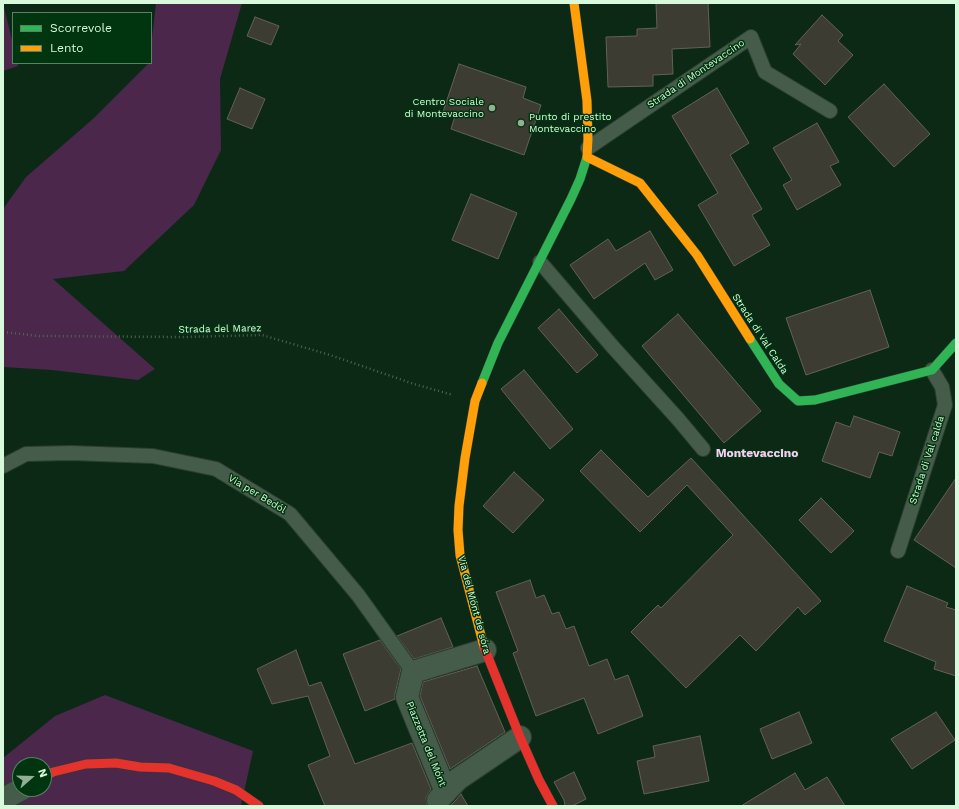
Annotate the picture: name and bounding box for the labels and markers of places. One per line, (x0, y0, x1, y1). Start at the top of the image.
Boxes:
place label: Centro Sociale di Montevaccino (404, 96, 484, 120)
marker: Centro Sociale di Montevaccino (487, 103, 497, 113)
place label: Punto di prestito Montevaccino (529, 111, 612, 134)
marker: Punto di prestito Montevaccino (516, 118, 526, 128)

